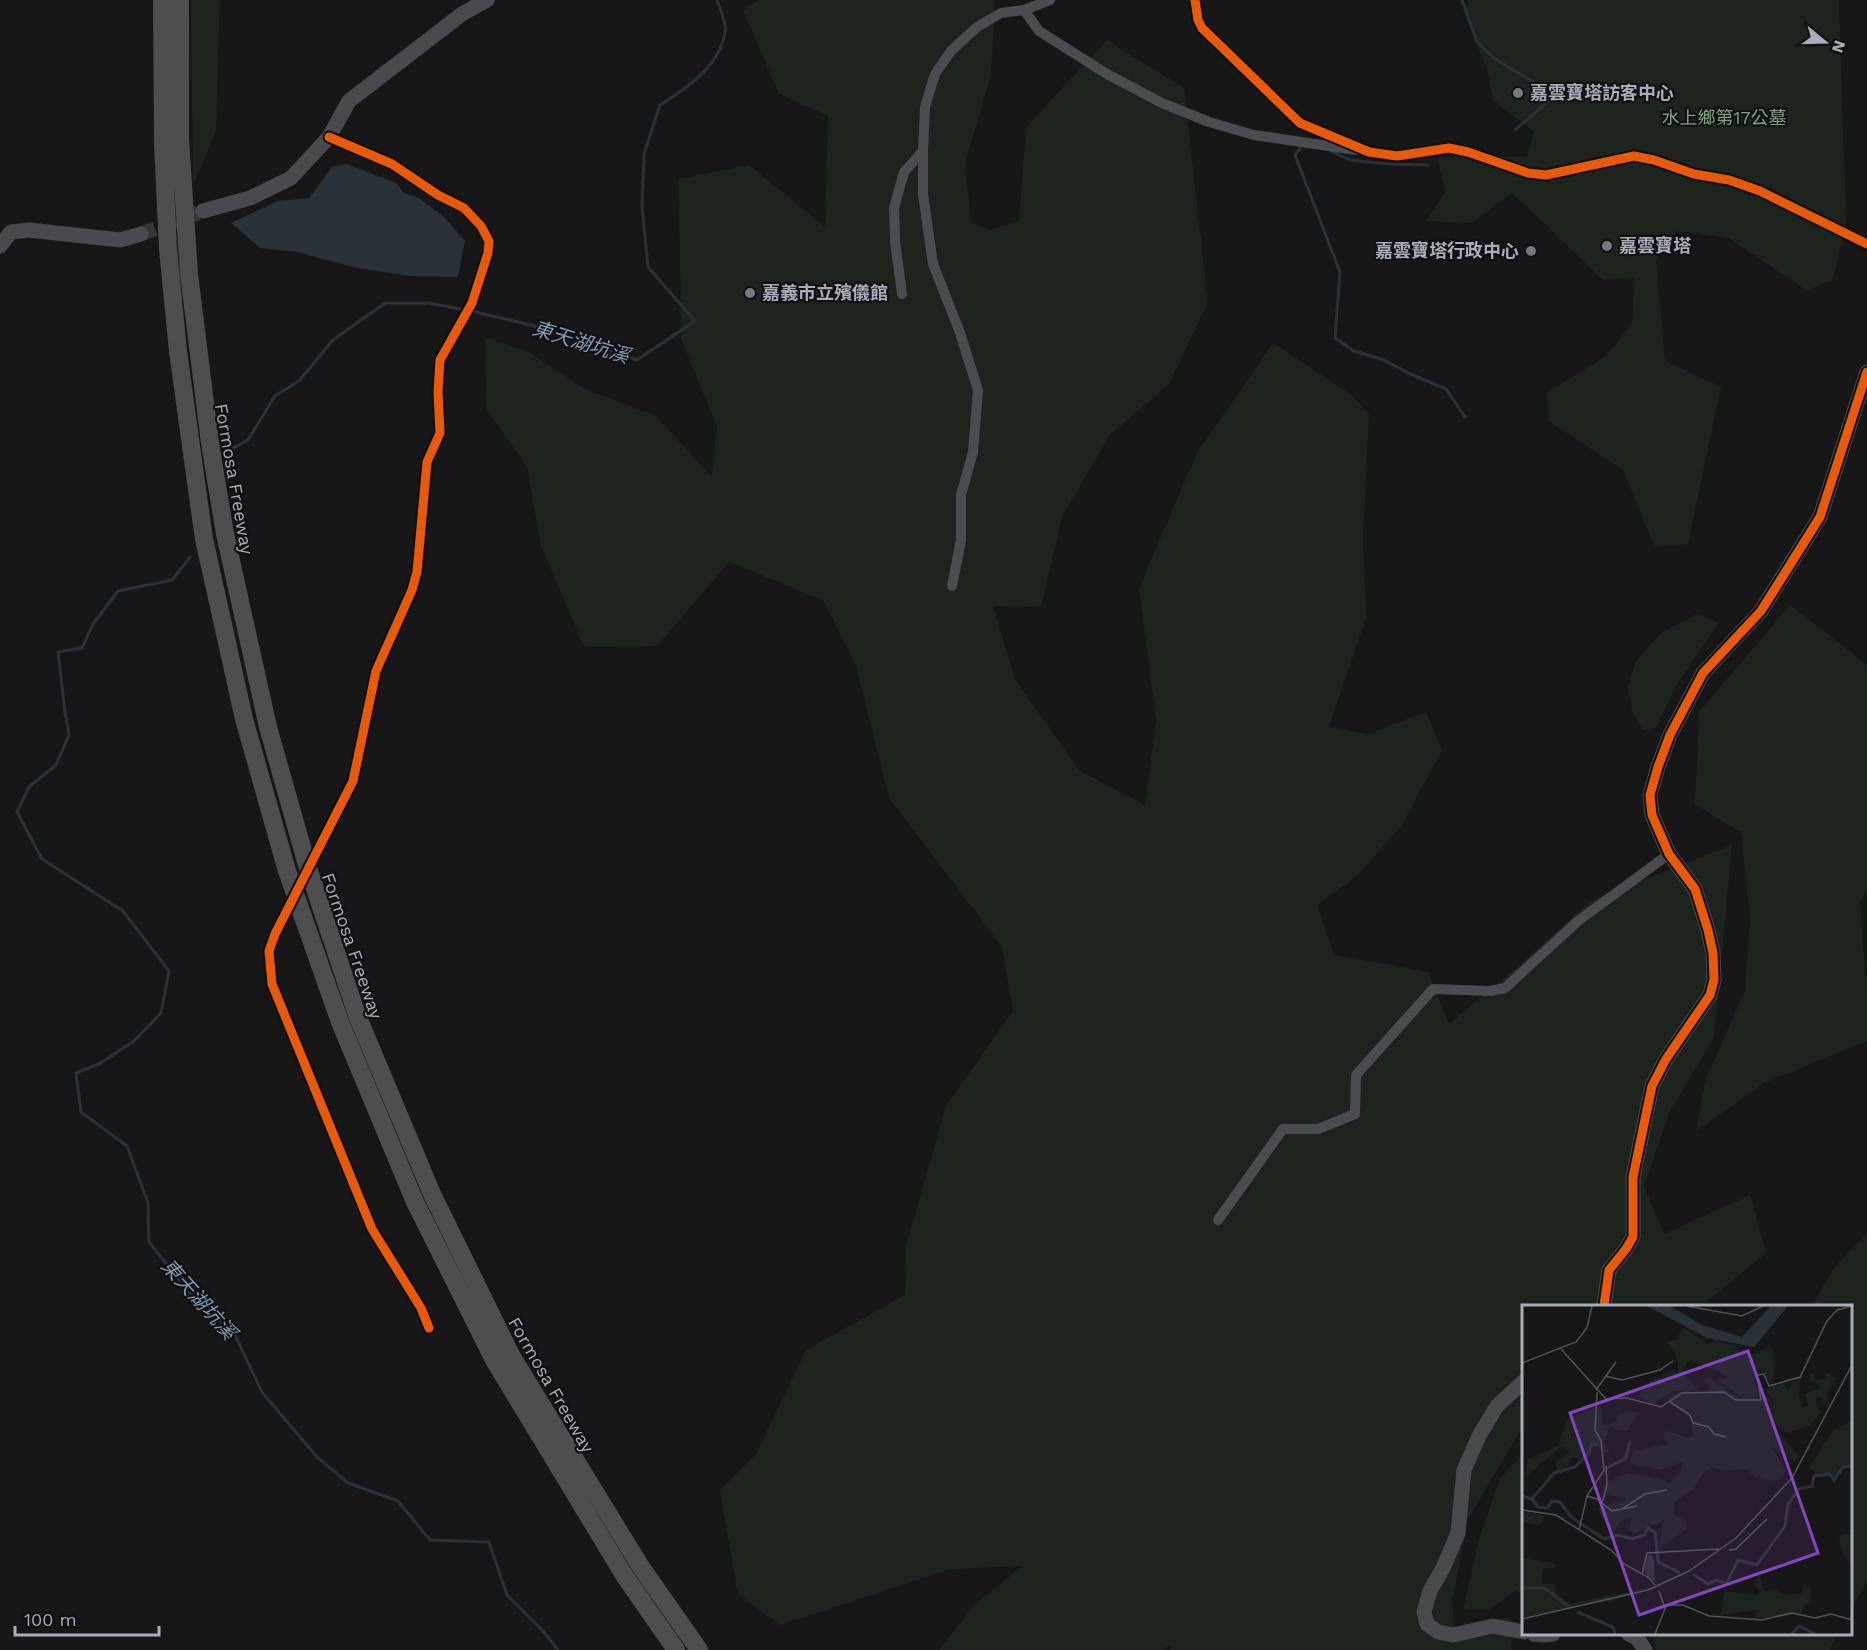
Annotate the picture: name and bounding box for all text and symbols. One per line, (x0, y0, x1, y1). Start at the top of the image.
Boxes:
north arrow (1795, 12, 1855, 72)
text: N (1828, 38, 1850, 55)
place label: 嘉雲寶塔訪客中心 (1530, 82, 1674, 103)
marker: 嘉雲寶塔訪客中心 (1511, 86, 1525, 100)
park label: 水上鄉第17公墓 (1661, 107, 1787, 128)
place label: 嘉雲寶塔 (1619, 235, 1691, 256)
marker: 嘉雲寶塔 (1600, 239, 1614, 253)
place label: 嘉雲寶塔行政中心 (1375, 240, 1519, 261)
marker: 嘉雲寶塔行政中心 (1524, 244, 1538, 258)
place label: 嘉義市立殯儀館 (762, 282, 888, 303)
marker: 嘉義市立殯儀館 (743, 286, 757, 300)
water label: 東天湖坑溪 (530, 316, 635, 369)
street label: Formosa Freeway (211, 402, 258, 557)
street label: Formosa Freeway (318, 870, 388, 1022)
water label: 東天湖坑溪 (157, 1254, 243, 1346)
inset map (1522, 1305, 1852, 1635)
street label: Formosa Freeway (504, 1313, 599, 1457)
scale bar (15, 1599, 159, 1637)
text: 100 m (24, 1609, 77, 1630)

